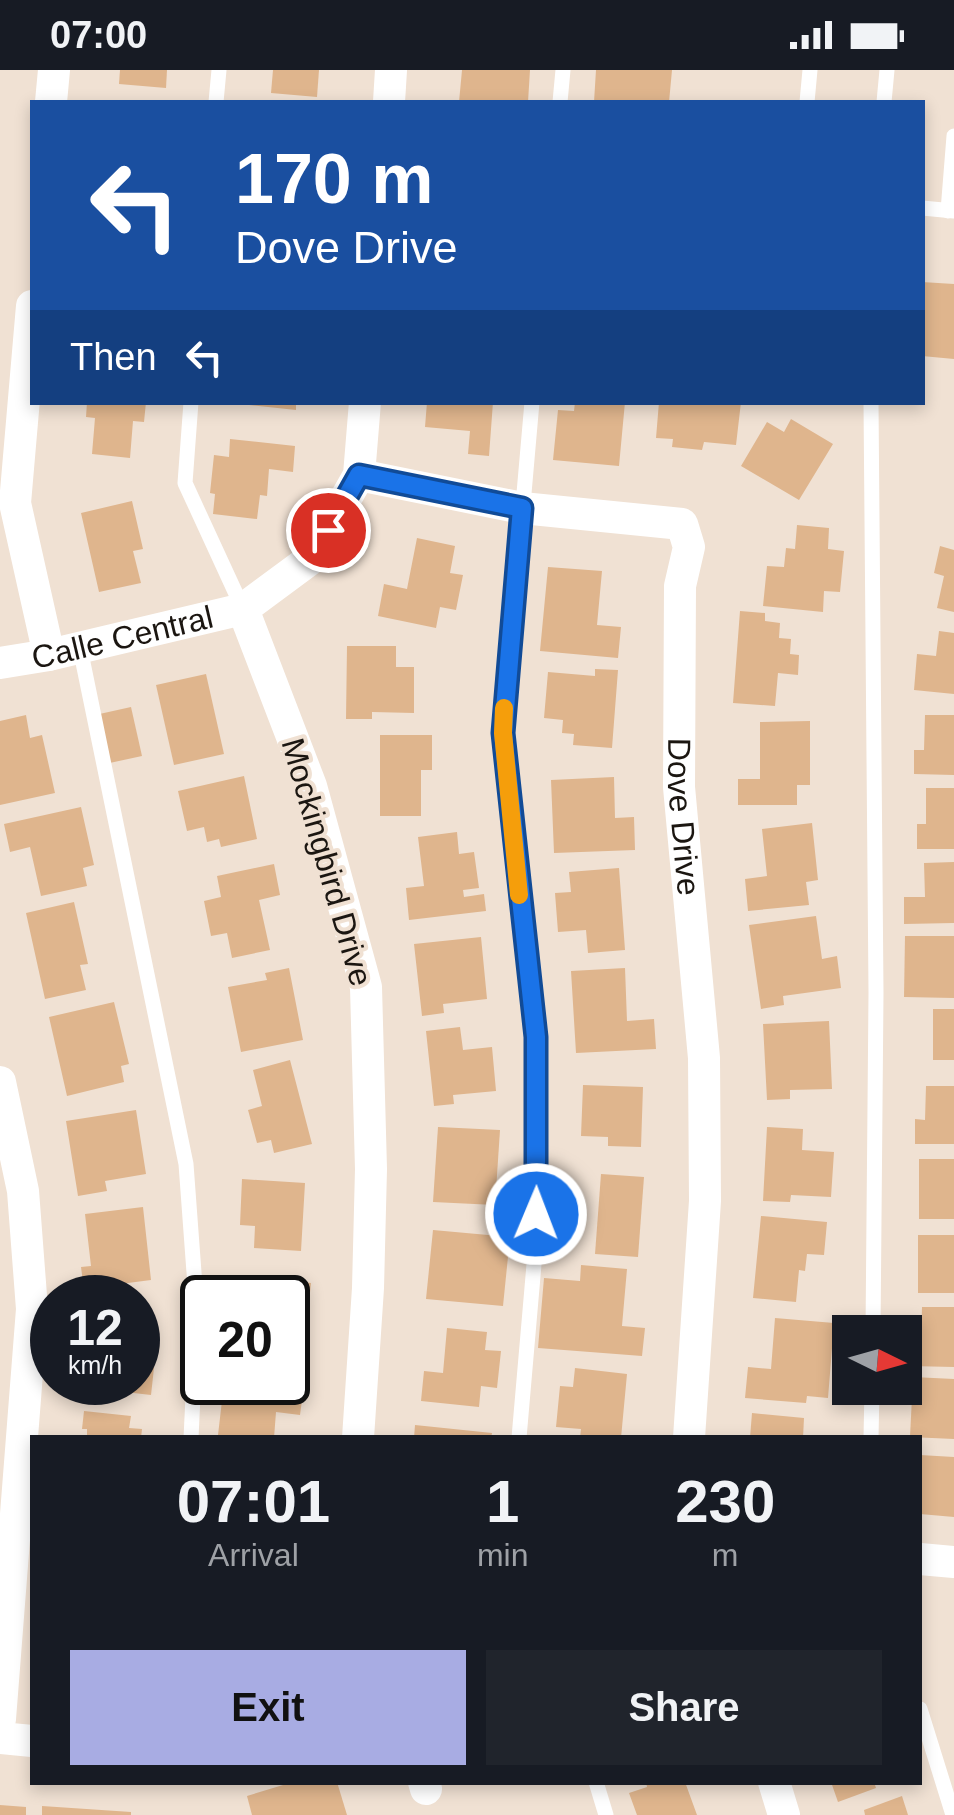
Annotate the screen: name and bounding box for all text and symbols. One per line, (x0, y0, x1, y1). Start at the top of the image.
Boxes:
text: 07:00 (50, 14, 147, 56)
icon: left (70, 140, 200, 270)
text: 170 m (235, 140, 433, 218)
text: Dove Drive (235, 222, 458, 273)
icon: left (177, 330, 232, 385)
text: Then (70, 336, 157, 378)
pin (286, 488, 371, 573)
icon: arrive (301, 503, 356, 558)
street label: Calle Central (29, 599, 216, 676)
street label: Mockingbird Drive (274, 734, 380, 990)
street label: Dove Drive (661, 738, 707, 897)
position arrow (484, 1162, 588, 1266)
speed limit sign: 20 (180, 1275, 310, 1405)
text: 12 (67, 1300, 123, 1356)
north arrow (832, 1315, 922, 1405)
map controls (832, 1315, 922, 1405)
text: km/h (68, 1351, 122, 1379)
text: 07:01 (177, 1468, 330, 1535)
text: 1 (486, 1468, 519, 1535)
text: 230 (675, 1468, 775, 1535)
text: Arrival (208, 1537, 299, 1573)
text: min (477, 1537, 528, 1573)
text: m (712, 1537, 739, 1573)
button: Exit (70, 1650, 466, 1765)
button: Share (486, 1650, 882, 1765)

